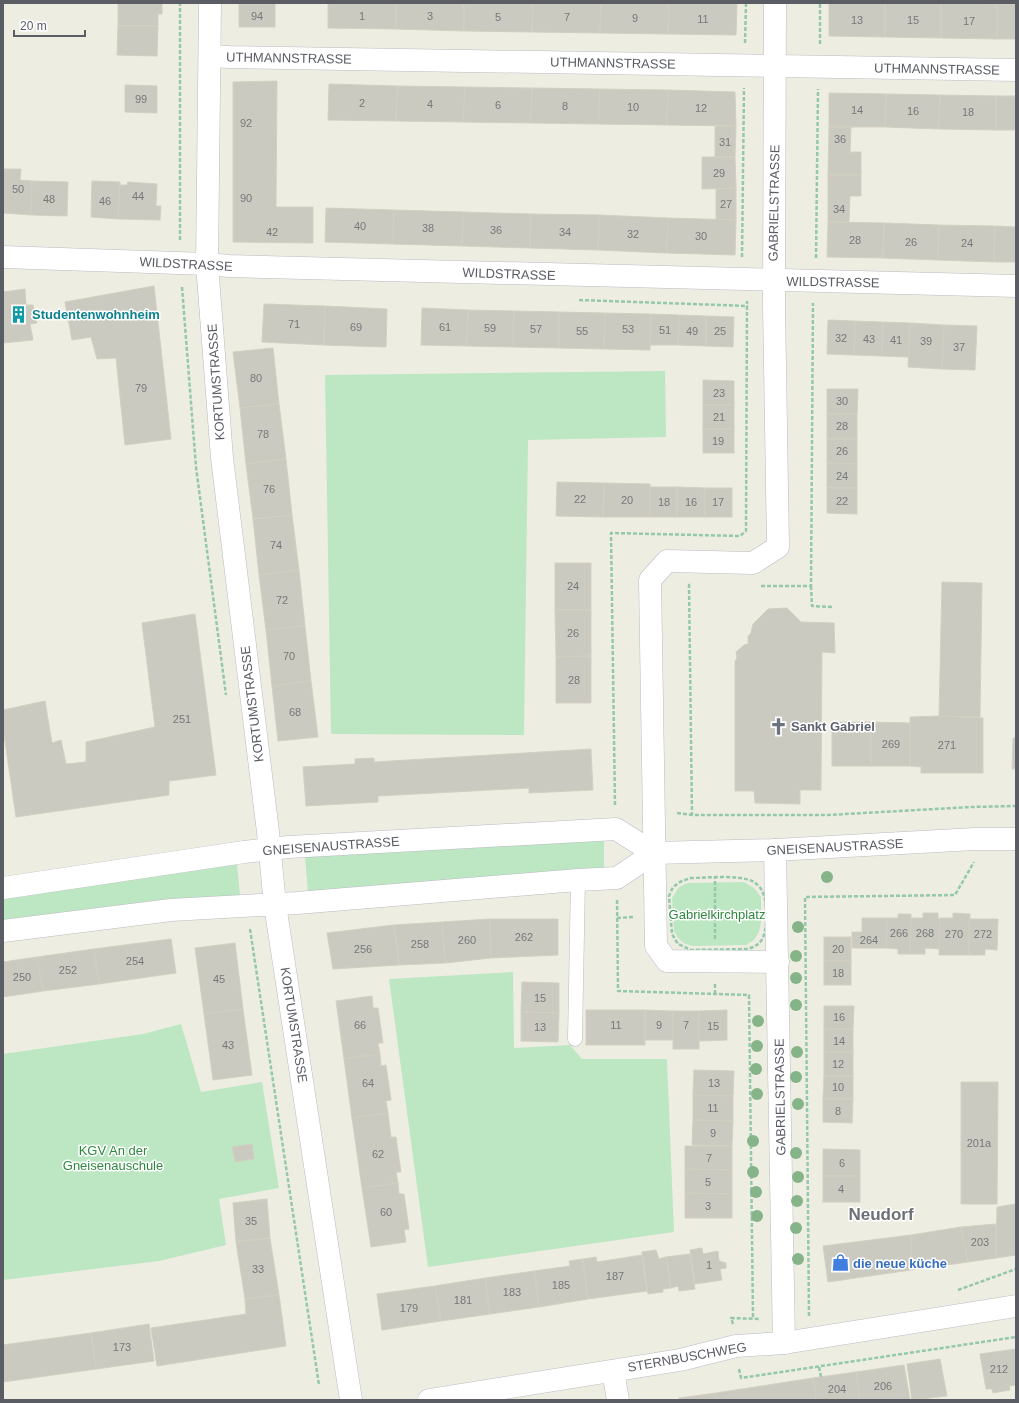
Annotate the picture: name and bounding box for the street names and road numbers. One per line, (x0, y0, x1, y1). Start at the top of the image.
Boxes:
street label: UTHMANNSTRASSE (226, 49, 352, 67)
street label: UTHMANNSTRASSE (550, 54, 676, 72)
street label: UTHMANNSTRASSE (874, 60, 1000, 78)
street label: GABRIELSTRASSE (765, 144, 783, 262)
street label: WILDSTRASSE (139, 254, 233, 274)
street label: WILDSTRASSE (462, 265, 556, 283)
street label: WILDSTRASSE (786, 274, 880, 290)
street label: KORTUMSTRASSE (204, 323, 228, 441)
street label: KORTUMSTRASSE (237, 645, 267, 763)
street label: GNEISENAUSTRASSE (262, 834, 400, 858)
street label: GNEISENAUSTRASSE (766, 836, 904, 858)
street label: KORTUMSTRASSE (277, 966, 311, 1084)
street label: GABRIELSTRASSE (771, 1038, 789, 1156)
street label: STERNBUSCHWEG (626, 1339, 748, 1375)

